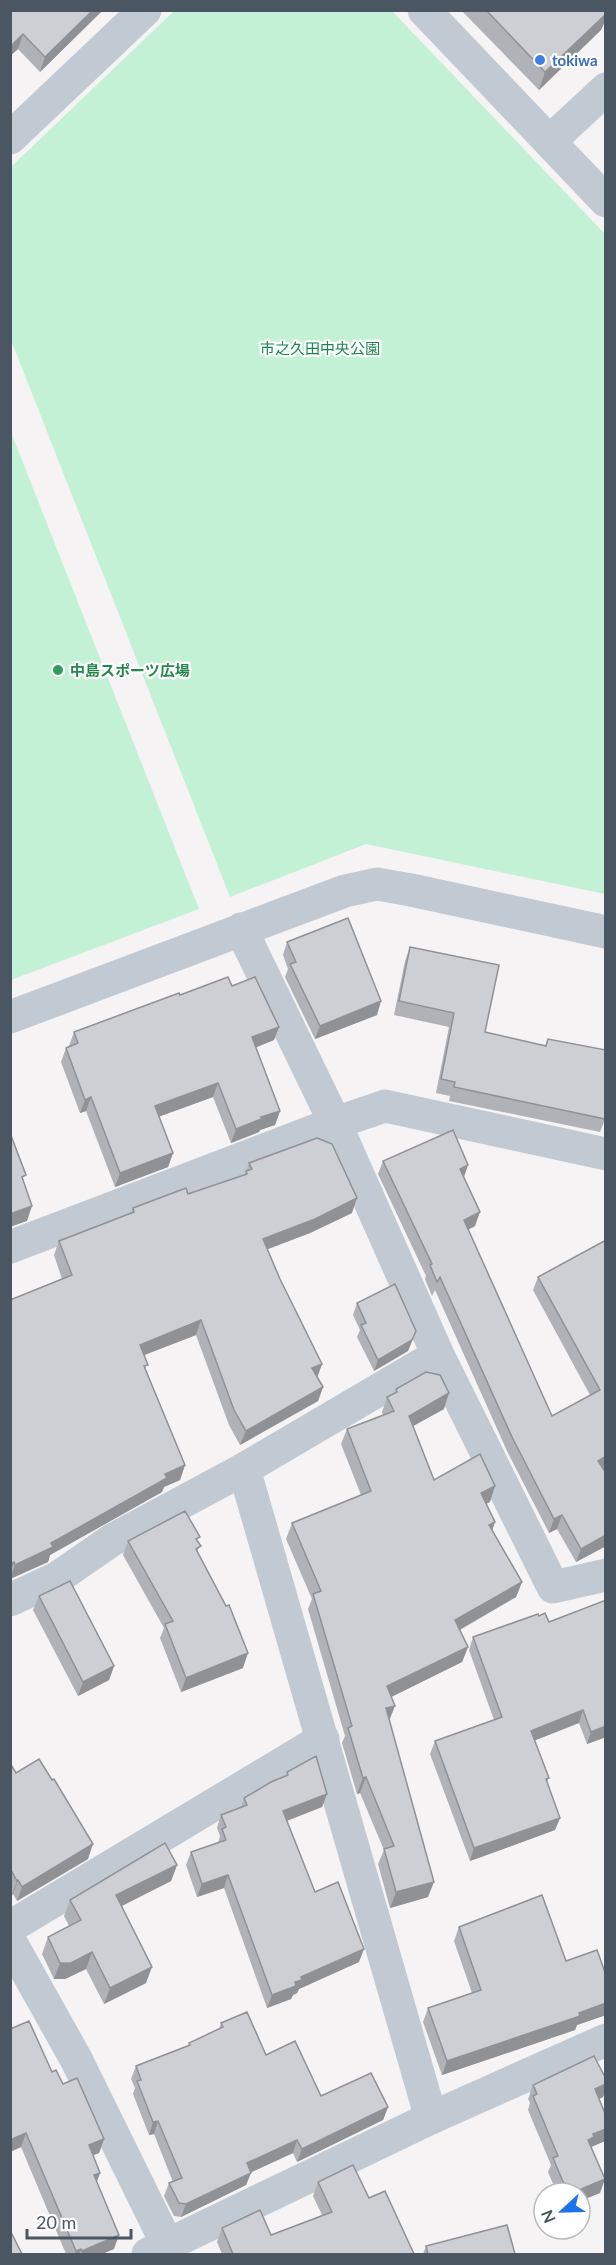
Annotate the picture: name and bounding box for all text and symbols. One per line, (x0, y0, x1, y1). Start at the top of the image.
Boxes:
place label: tokiwa (552, 51, 598, 69)
marker: tokiwa (533, 53, 547, 67)
park label: 市之久田中央公園 (260, 339, 380, 357)
place label: 中島スポーツ広場 (70, 661, 190, 679)
marker: 中島スポーツ広場 (51, 663, 65, 677)
north arrow (532, 2181, 592, 2241)
scale bar (27, 2202, 130, 2240)
text: N (537, 2208, 559, 2226)
text: 20 m (36, 2211, 76, 2233)

